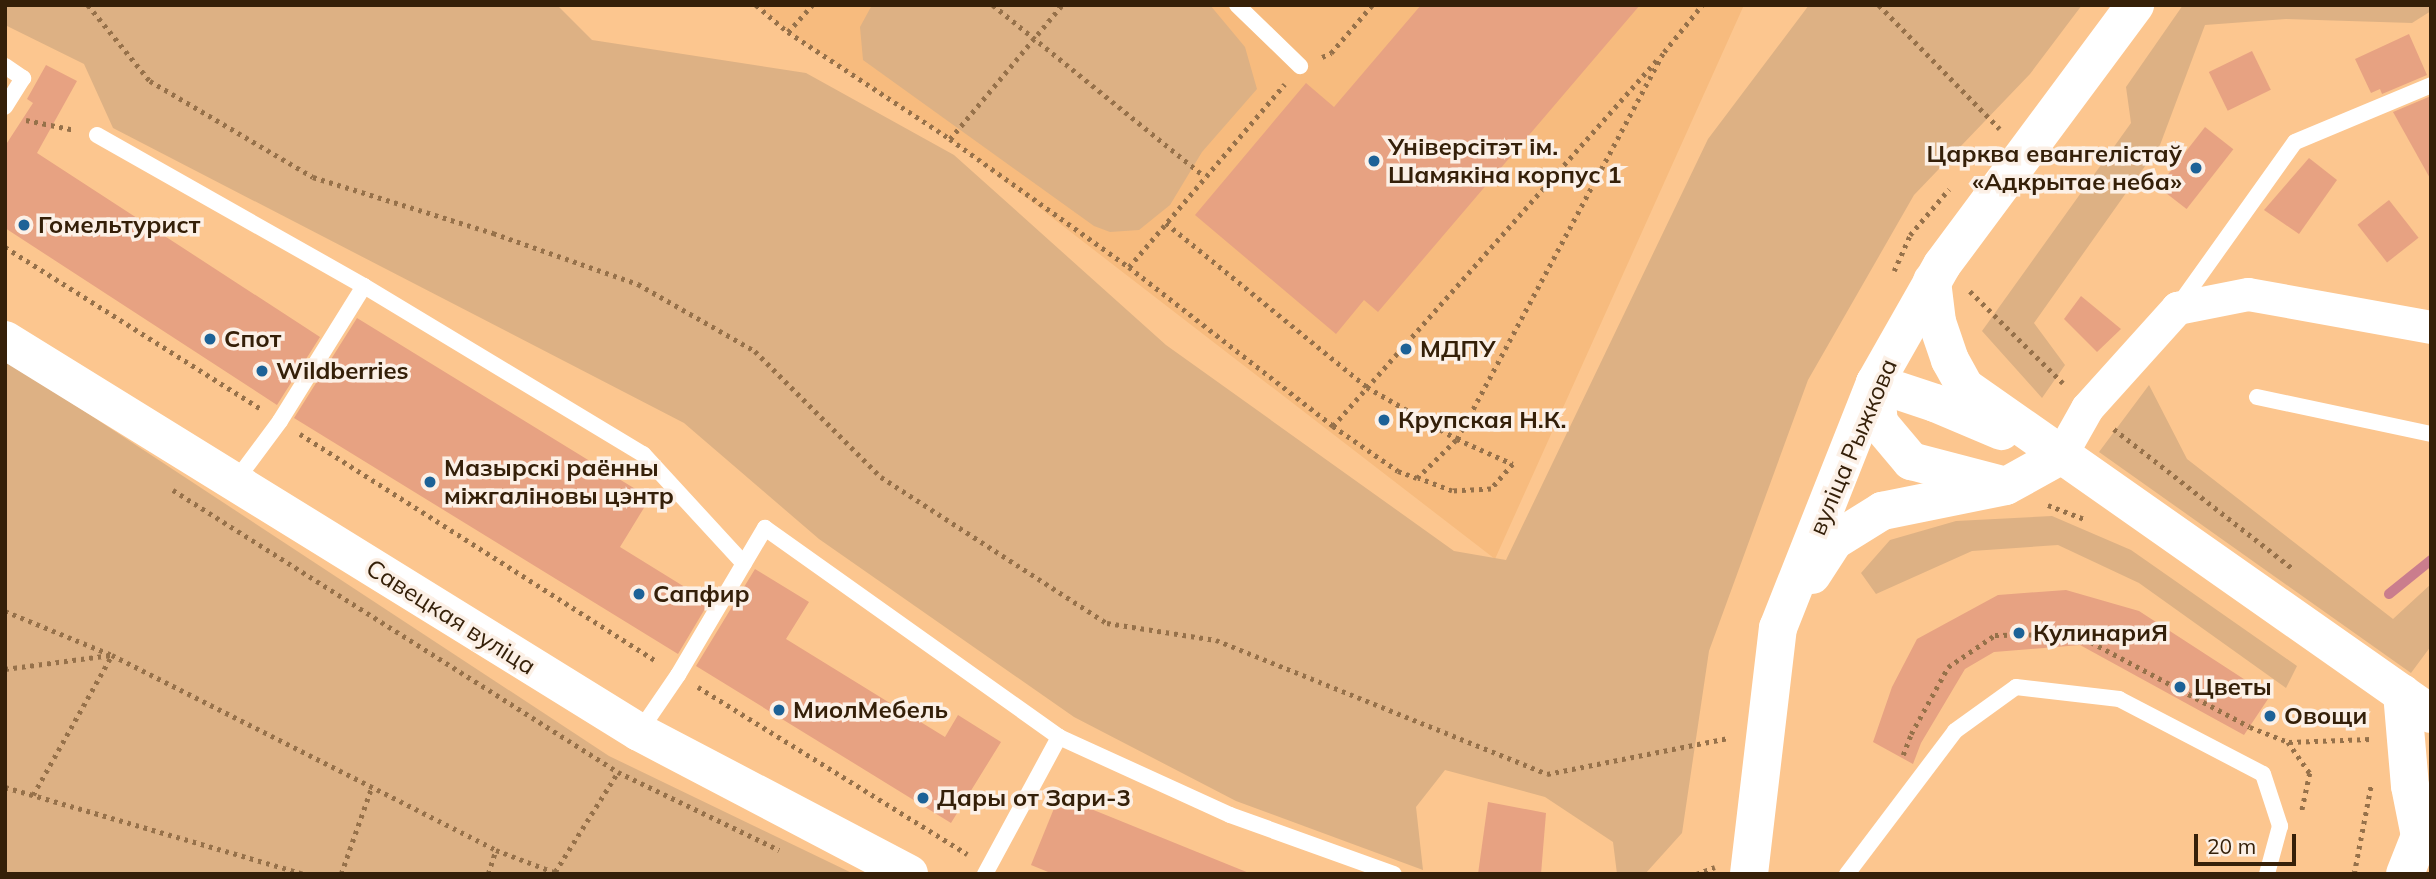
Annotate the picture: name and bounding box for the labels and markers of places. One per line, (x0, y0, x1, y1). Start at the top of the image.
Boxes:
place label: Універсітэт ім. Шамякіна корпус 1 (1388, 133, 1622, 189)
place label: Царква евангелістаў «Адкрытае неба» (1927, 140, 2182, 196)
marker: Універсітэт ім. Шамякіна корпус 1 (1366, 153, 1382, 169)
marker: Царква евангелістаў «Адкрытае неба» (2188, 160, 2204, 176)
place label: Гомельтурист (38, 211, 200, 239)
marker: Гомельтурист (16, 217, 32, 233)
place label: Спот (224, 325, 281, 353)
marker: Спот (202, 331, 218, 347)
place label: МДПУ (1420, 335, 1495, 363)
marker: МДПУ (1398, 341, 1414, 357)
place label: Wildberries (276, 357, 409, 385)
marker: Wildberries (254, 363, 270, 379)
place label: Крупская Н.К. (1398, 406, 1567, 434)
marker: Крупская Н.К. (1376, 412, 1392, 428)
place label: Мазырскі раённы міжгаліновы цэнтр (444, 454, 674, 510)
marker: Мазырскі раённы міжгаліновы цэнтр (422, 474, 438, 490)
place label: Сапфир (653, 580, 750, 608)
marker: Сапфир (631, 586, 647, 602)
place label: КулинариЯ (2033, 619, 2168, 647)
marker: КулинариЯ (2011, 625, 2027, 641)
place label: Цветы (2194, 673, 2272, 701)
marker: Цветы (2172, 679, 2188, 695)
place label: МиолМебель (793, 696, 948, 724)
marker: МиолМебель (771, 702, 787, 718)
place label: Овощи (2284, 702, 2367, 730)
marker: Овощи (2262, 708, 2278, 724)
place label: Дары от Зари-3 (937, 784, 1131, 812)
marker: Дары от Зари-3 (915, 790, 931, 806)

